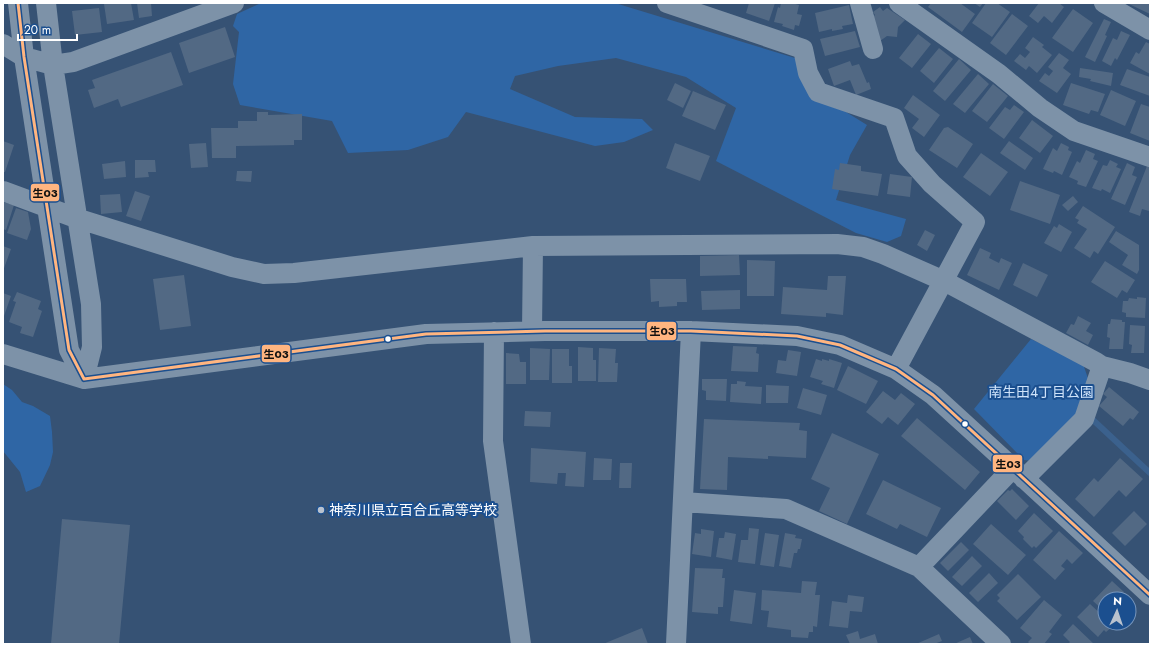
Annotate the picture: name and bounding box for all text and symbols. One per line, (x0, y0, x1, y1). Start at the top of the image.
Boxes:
scale bar (18, 16, 77, 42)
text: 20 m (24, 21, 51, 39)
line badge: 生03 (30, 183, 60, 202)
text: 生03 (32, 185, 58, 201)
line badge: 生03 (646, 321, 677, 341)
text: 生03 (649, 323, 675, 339)
unlabelled marker (383, 334, 393, 344)
line badge: 生03 (261, 344, 291, 363)
text: 生03 (263, 346, 289, 362)
park label: 南生田4丁目公園 (988, 382, 1094, 402)
unlabelled marker (960, 419, 970, 429)
line badge: 生03 (992, 454, 1023, 473)
text: 生03 (995, 456, 1021, 472)
place label: 神奈川県立百合丘高等学校 (329, 500, 497, 520)
marker: 神奈川県立百合丘高等学校 (316, 505, 326, 515)
north arrow (1097, 591, 1137, 631)
text: N (1113, 593, 1122, 609)

